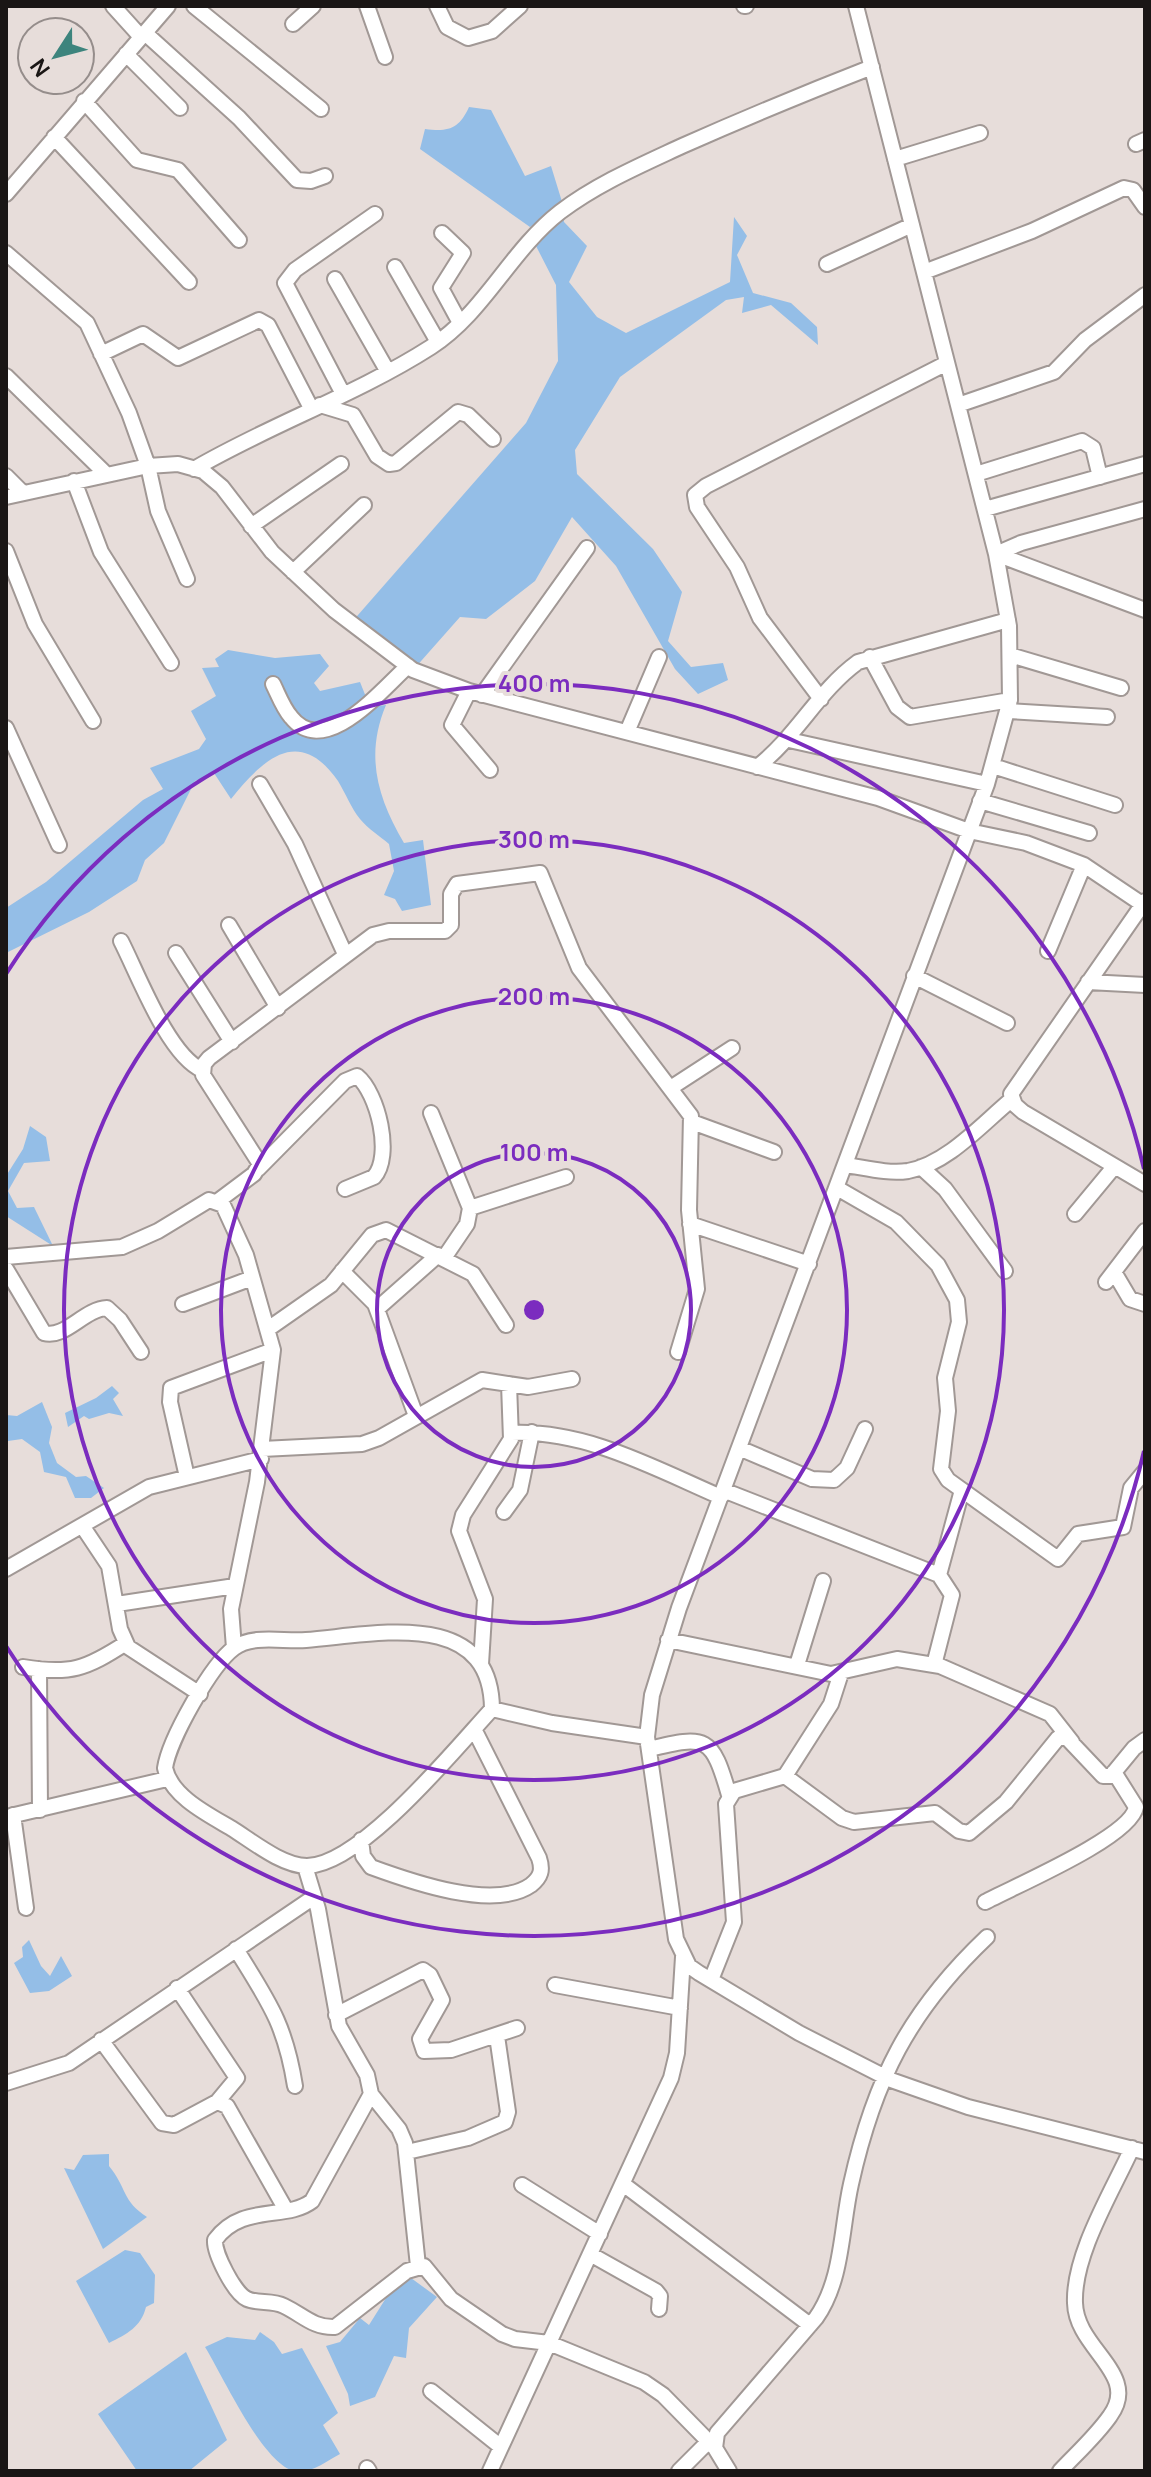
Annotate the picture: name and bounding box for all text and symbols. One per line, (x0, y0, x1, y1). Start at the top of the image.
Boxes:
north arrow (16, 16, 96, 96)
text: N (23, 53, 57, 83)
text: 400 m (498, 666, 570, 699)
text: 300 m (498, 822, 570, 855)
text: 200 m (498, 979, 570, 1012)
text: 100 m (500, 1135, 568, 1168)
centre of rings (520, 1296, 548, 1324)

